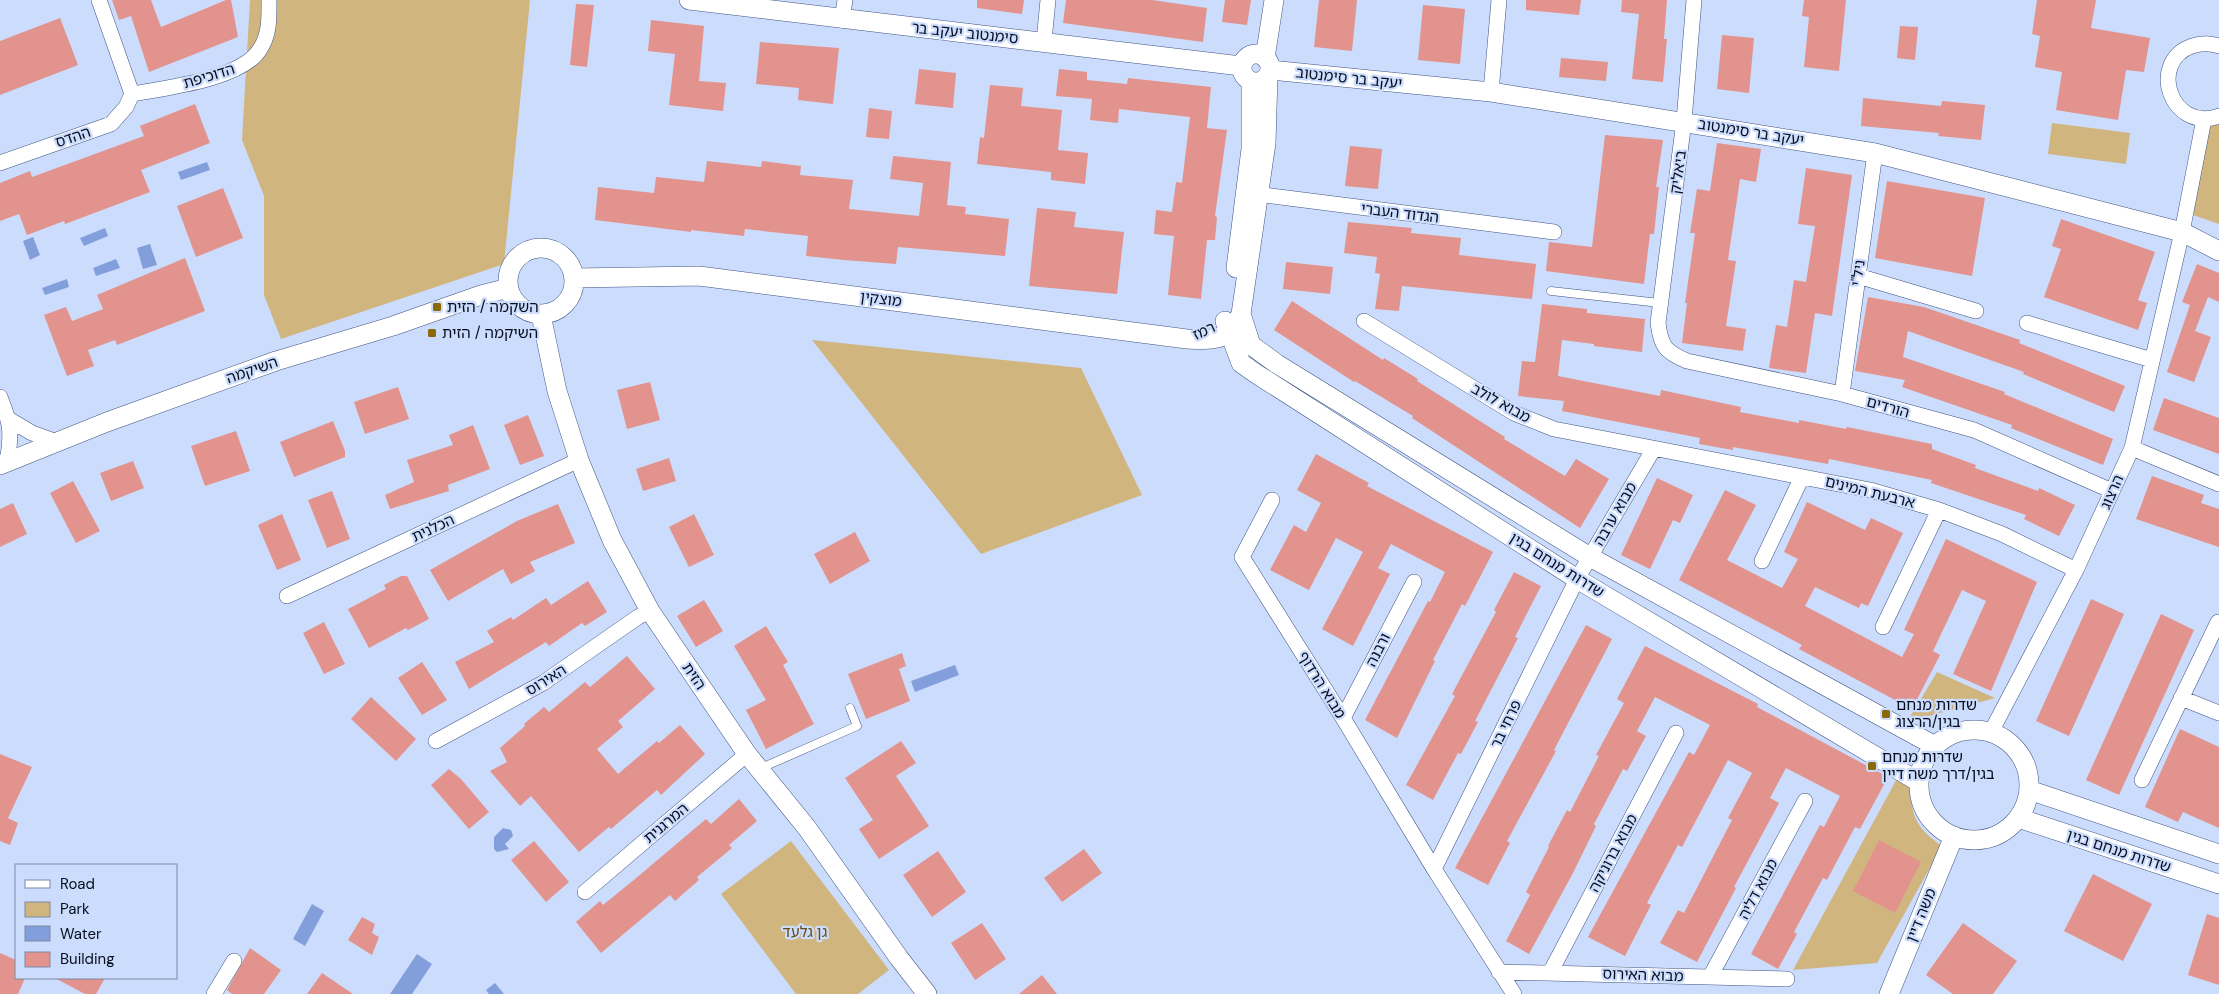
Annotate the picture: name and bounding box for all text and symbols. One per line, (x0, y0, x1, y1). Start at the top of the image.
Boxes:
street label: סימנטוב יעקב בר (911, 17, 1019, 49)
street label: הדוכיפת (181, 59, 237, 93)
street label: יעקב בר סימנטוב (1295, 62, 1403, 94)
street label: יעקב בר סימנטוב (1697, 114, 1805, 150)
street label: ההדס (53, 122, 93, 152)
street label: ביאליק (1665, 148, 1691, 195)
street label: הגדוד העברי (1360, 198, 1440, 228)
street label: ניל"י (1846, 258, 1870, 288)
street label: מוצקין (859, 287, 903, 311)
place label: השקמה / הזית (447, 297, 539, 317)
marker: השקמה / הזית (431, 301, 443, 313)
street label: רמז (1190, 317, 1218, 345)
place label: השיקמה / הזית (442, 323, 538, 343)
marker: השיקמה / הזית (426, 327, 438, 339)
street label: השיקמה (223, 352, 281, 388)
street label: מבוא לולב (1468, 379, 1534, 427)
street label: הורדים (1864, 391, 1912, 423)
street label: ארבעת המינים (1823, 471, 1917, 513)
street label: הרצוג (2096, 472, 2128, 512)
street label: מבוא ערבה (1589, 478, 1641, 550)
street label: הכלנית (408, 509, 458, 547)
street label: שדרות מנחם בגין (1506, 528, 1608, 602)
street label: ורבנה (1361, 630, 1395, 670)
street label: מבוא הרדוף (1293, 648, 1351, 722)
street label: הזית (678, 658, 710, 694)
street label: האירוס (522, 660, 570, 700)
place label: שדרות מנחם בגין/הרצוג (1896, 695, 1977, 732)
street label: פרחי בר (1486, 697, 1526, 751)
marker: שדרות מנחם בגין/הרצוג (1880, 708, 1892, 720)
place label: שדרות מנחם בגין/דרך משה דיין (1882, 747, 1995, 784)
marker: שדרות מנחם בגין/דרך משה דיין (1866, 760, 1878, 772)
street label: המרגנית (639, 798, 693, 848)
street label: מבוא ברוניקה (1584, 810, 1642, 896)
street label: שדרות מנחם בגין (2065, 825, 2173, 877)
street label: מבוא דליה (1734, 855, 1782, 923)
legend (15, 864, 178, 979)
text: Road (60, 874, 95, 894)
street label: משה דיין (1901, 885, 1941, 945)
text: Park (60, 899, 90, 919)
park label: גן גלעד (783, 922, 828, 942)
text: Water (60, 924, 102, 944)
text: Building (60, 949, 115, 969)
street label: מבוא האירוס (1602, 964, 1684, 986)

